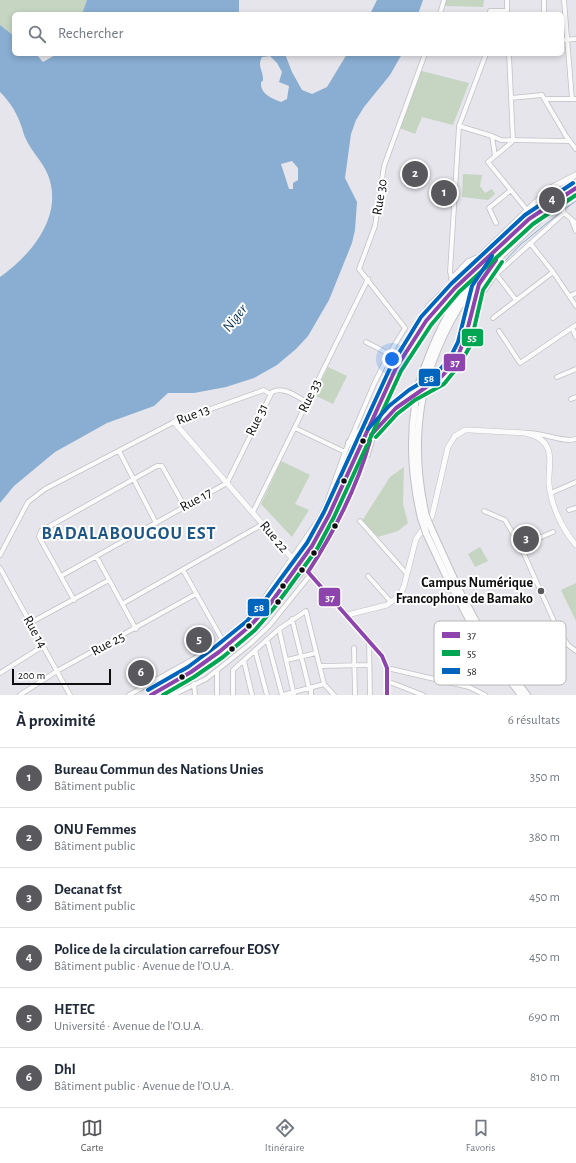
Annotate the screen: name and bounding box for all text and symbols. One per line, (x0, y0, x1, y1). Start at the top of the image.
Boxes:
search box (12, 12, 564, 56)
icon: search (26, 23, 48, 45)
text: Rechercher (58, 26, 123, 41)
pin: 2 (402, 159, 428, 189)
street label: Rue 30 (370, 178, 390, 216)
pin: 1 (431, 178, 457, 208)
pin: 4 (539, 185, 565, 215)
water label: Niger (220, 301, 251, 335)
line badge: 55 (461, 328, 484, 347)
text: 55 (467, 332, 477, 343)
your location (382, 349, 402, 369)
line badge: 37 (443, 353, 466, 372)
text: 37 (450, 357, 460, 368)
line badge: 58 (418, 368, 441, 387)
text: 58 (424, 373, 434, 384)
street label: Rue 33 (296, 377, 324, 415)
street label: Rue 13 (175, 402, 212, 428)
street label: Rue 31 (243, 402, 271, 438)
unlabelled marker (358, 436, 368, 446)
unlabelled marker (339, 476, 349, 486)
street label: Rue 17 (178, 486, 214, 514)
street label: Rue 22 (257, 519, 291, 555)
unlabelled marker (330, 521, 340, 531)
pin: 3 (513, 524, 539, 554)
district label: BADALABOUGOU EST (41, 525, 217, 543)
unlabelled marker (309, 548, 319, 558)
unlabelled marker (297, 565, 307, 575)
place label: Campus Numérique Francophone de Bamako (396, 576, 533, 606)
unlabelled marker (278, 581, 288, 591)
marker: Campus Numérique Francophone de Bamako (536, 586, 546, 596)
line badge: 37 (318, 587, 341, 607)
text: 37 (325, 592, 335, 603)
unlabelled marker (273, 597, 283, 607)
line badge: 58 (247, 598, 270, 617)
text: 58 (254, 602, 264, 613)
street label: Rue 14 (20, 613, 50, 651)
unlabelled marker (244, 621, 254, 631)
legend (434, 621, 566, 685)
pin: 5 (186, 625, 212, 655)
street label: Rue 25 (89, 629, 127, 659)
text: 37 (467, 630, 477, 641)
unlabelled marker (227, 644, 237, 654)
text: 55 (467, 648, 477, 659)
pin: 6 (128, 658, 154, 688)
text: 58 (467, 666, 477, 677)
scale bar (12, 667, 111, 686)
text: 200 m (18, 670, 45, 681)
unlabelled marker (177, 672, 187, 682)
text: À proximité (16, 712, 96, 729)
text: 6 résultats (508, 714, 560, 727)
text: Bureau Commun des Nations Unies (54, 762, 264, 777)
text: 1 (27, 771, 31, 784)
text: 350 m (530, 771, 560, 784)
text: Bâtiment public (54, 780, 135, 793)
text: ONU Femmes (54, 822, 136, 837)
text: 2 (26, 831, 32, 844)
text: 380 m (529, 831, 560, 844)
text: Bâtiment public (54, 840, 135, 853)
text: Decanat fst (54, 882, 122, 897)
text: 3 (26, 891, 32, 904)
text: 450 m (529, 891, 560, 904)
text: Bâtiment public (54, 900, 135, 913)
text: Police de la circulation carrefour EOSY (54, 942, 280, 957)
text: 4 (26, 951, 32, 964)
text: 450 m (529, 951, 560, 964)
text: Bâtiment public · Avenue de l'O.U.A. (54, 960, 234, 973)
text: HETEC (54, 1002, 95, 1017)
text: 5 (26, 1011, 32, 1024)
text: 690 m (528, 1011, 560, 1024)
text: Université · Avenue de l'O.U.A. (54, 1020, 204, 1033)
text: Dhl (54, 1062, 76, 1077)
text: 6 (26, 1071, 32, 1084)
text: 810 m (530, 1071, 560, 1084)
text: Bâtiment public · Avenue de l'O.U.A. (54, 1080, 234, 1093)
tab: Carte (81, 1117, 103, 1154)
tab: Itinéraire (265, 1117, 304, 1154)
tab: Favoris (466, 1117, 495, 1154)

